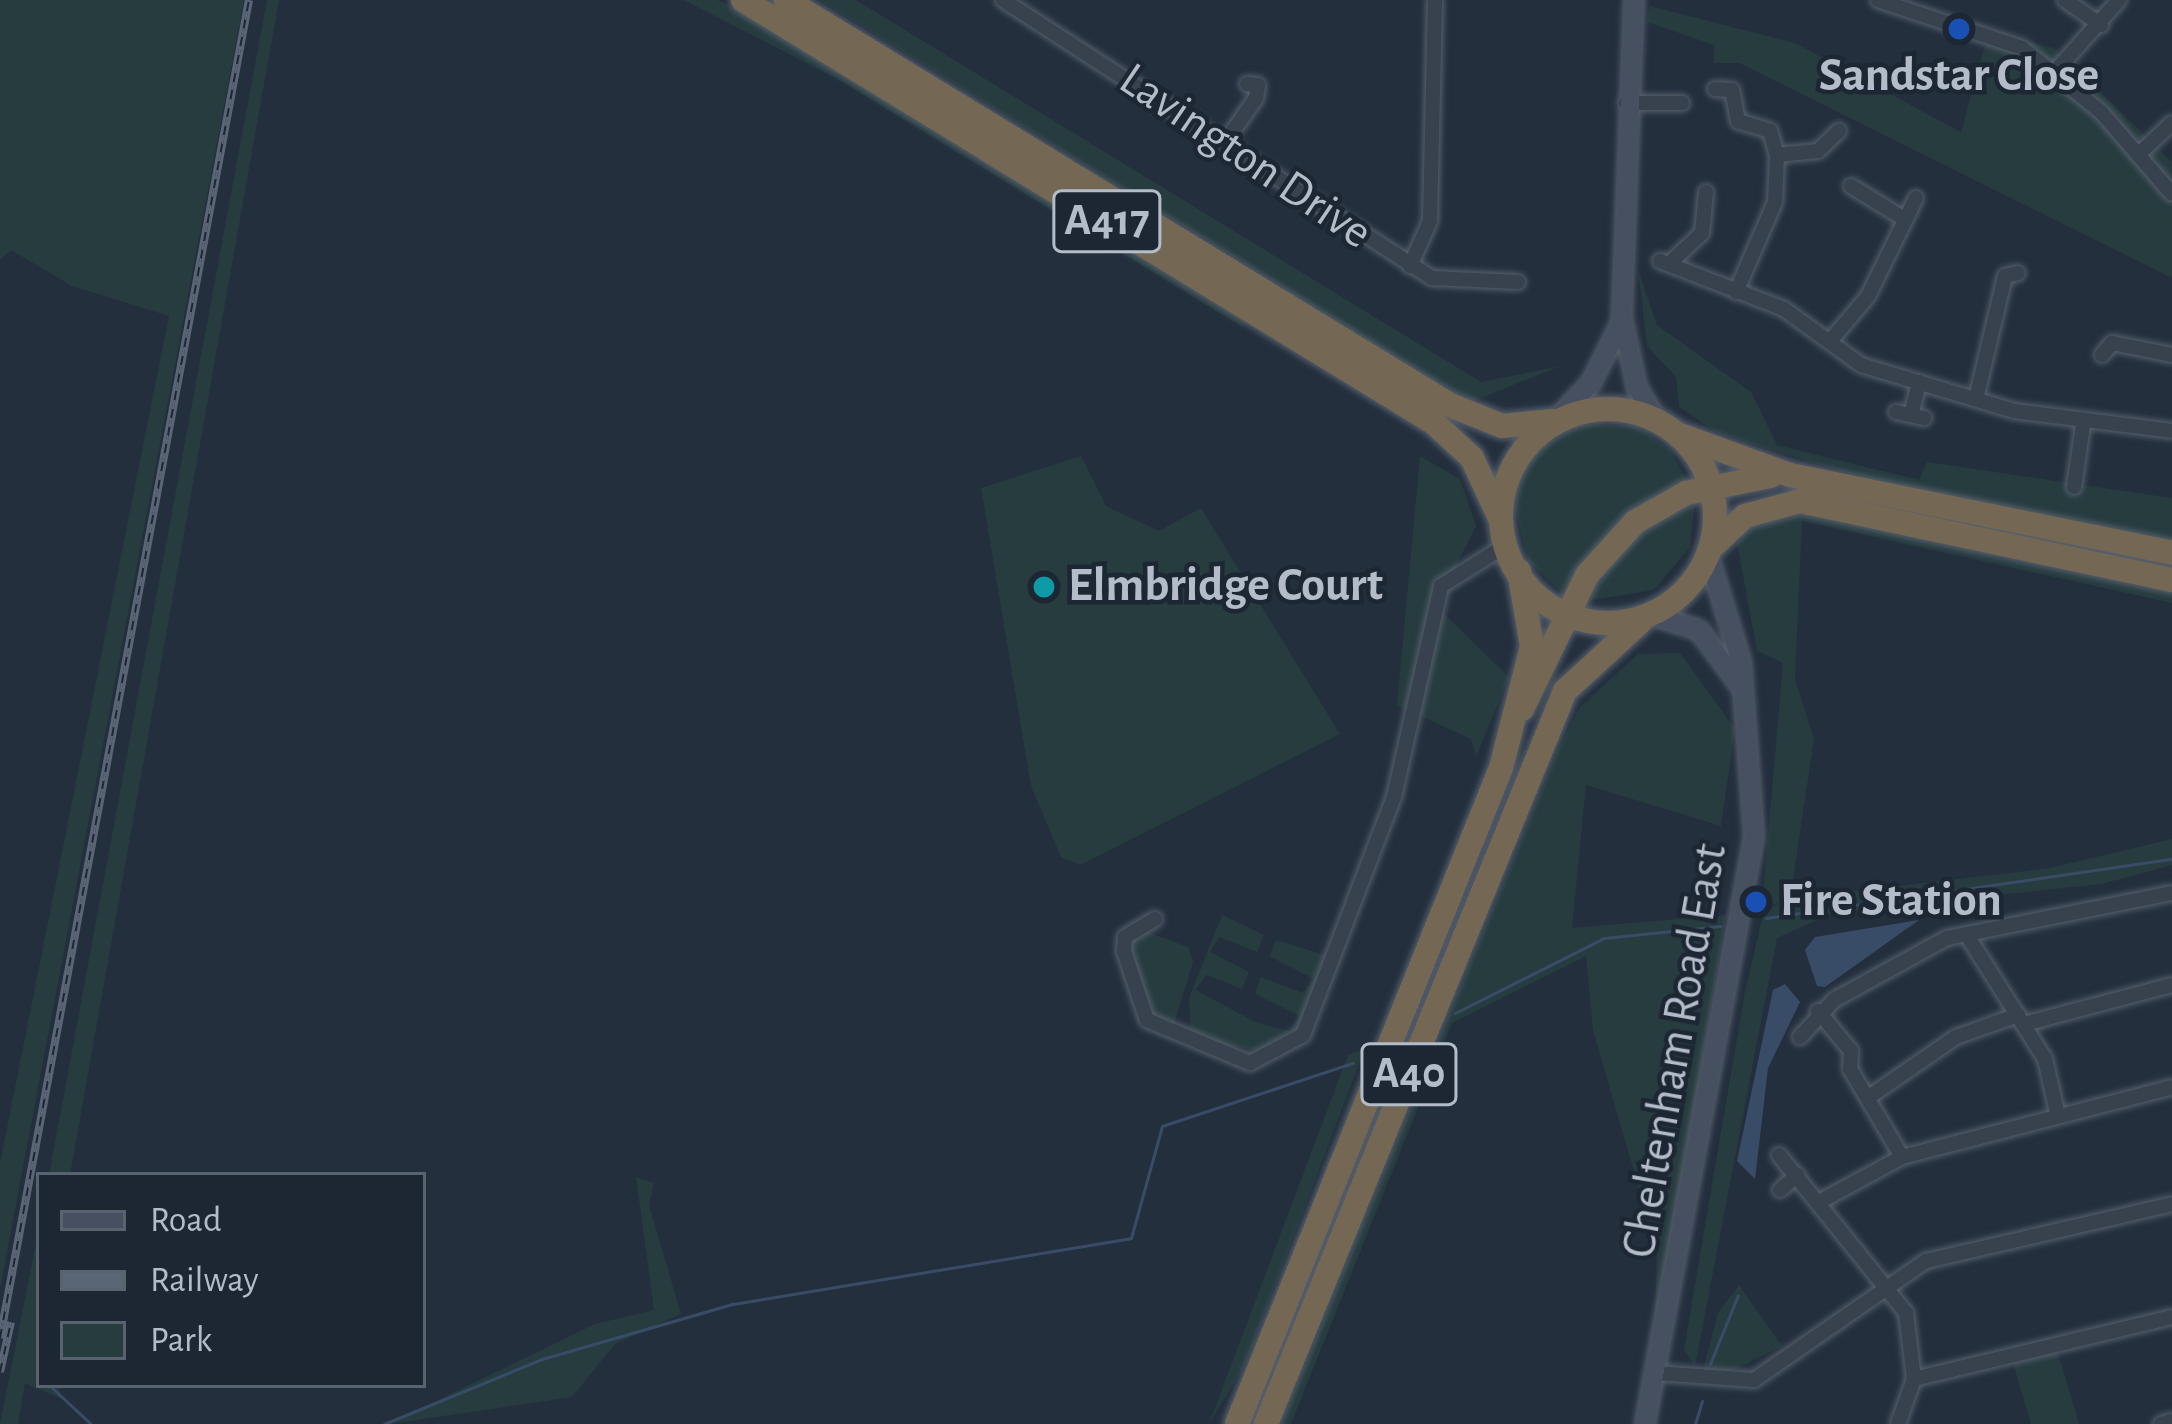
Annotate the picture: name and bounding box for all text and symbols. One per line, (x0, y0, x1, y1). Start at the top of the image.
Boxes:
marker: Sandstar Close (1946, 16, 1972, 42)
place label: Sandstar Close (1819, 48, 2099, 106)
street label: Lavington Drive (1108, 52, 1382, 262)
road number: A417 (1050, 182, 1164, 260)
place label: Elmbridge Court (1068, 558, 1383, 616)
marker: Elmbridge Court (1031, 574, 1057, 600)
street label: Cheltenham Road East (1611, 840, 1741, 1262)
place label: Fire Station (1780, 873, 2002, 931)
marker: Fire Station (1743, 889, 1769, 915)
road number: A40 (1358, 1035, 1460, 1113)
legend (36, 1172, 426, 1388)
text: Road (150, 1202, 222, 1238)
text: Railway (150, 1262, 259, 1298)
text: Park (150, 1322, 212, 1358)

